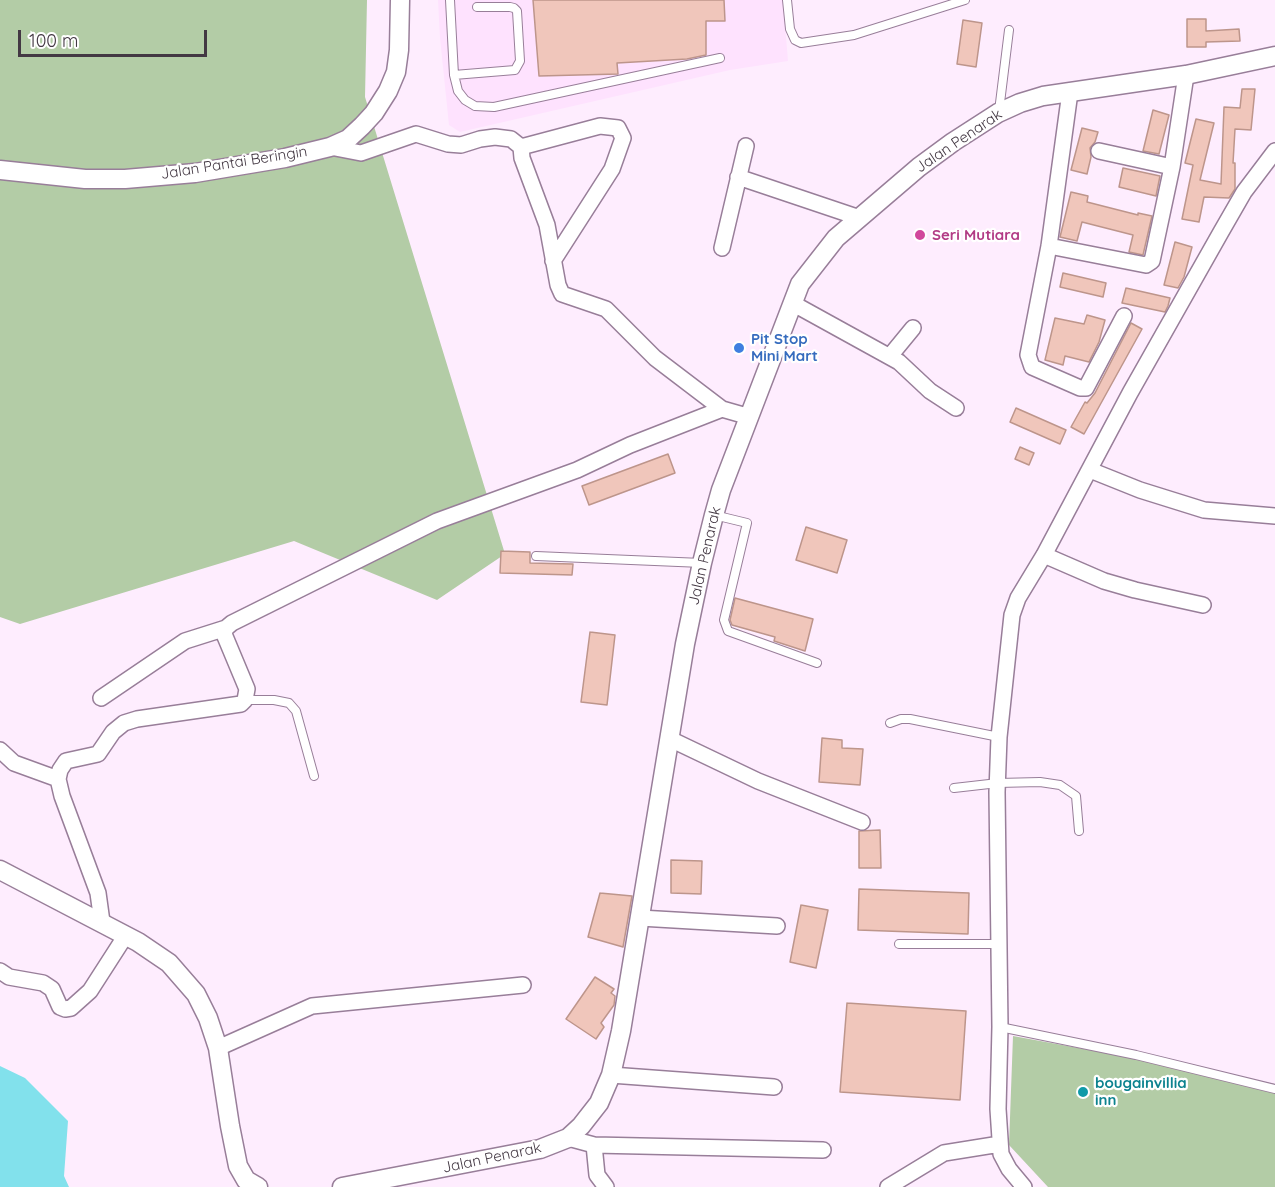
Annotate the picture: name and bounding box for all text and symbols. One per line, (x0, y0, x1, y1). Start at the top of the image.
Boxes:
scale bar (21, 18, 210, 56)
text: 100 m (29, 29, 78, 52)
street label: Jalan Penarak (912, 105, 1006, 177)
street label: Jalan Pantai Beringin (159, 143, 309, 183)
place label: Seri Mutiara (932, 226, 1020, 244)
marker: Seri Mutiara (913, 228, 927, 242)
place label: Pit Stop Mini Mart (751, 330, 818, 365)
marker: Pit Stop Mini Mart (732, 341, 746, 355)
street label: Jalan Penarak (685, 505, 725, 607)
place label: bougainvillia inn (1095, 1074, 1187, 1109)
marker: bougainvillia inn (1076, 1085, 1090, 1099)
street label: Jalan Penarak (441, 1139, 543, 1177)

